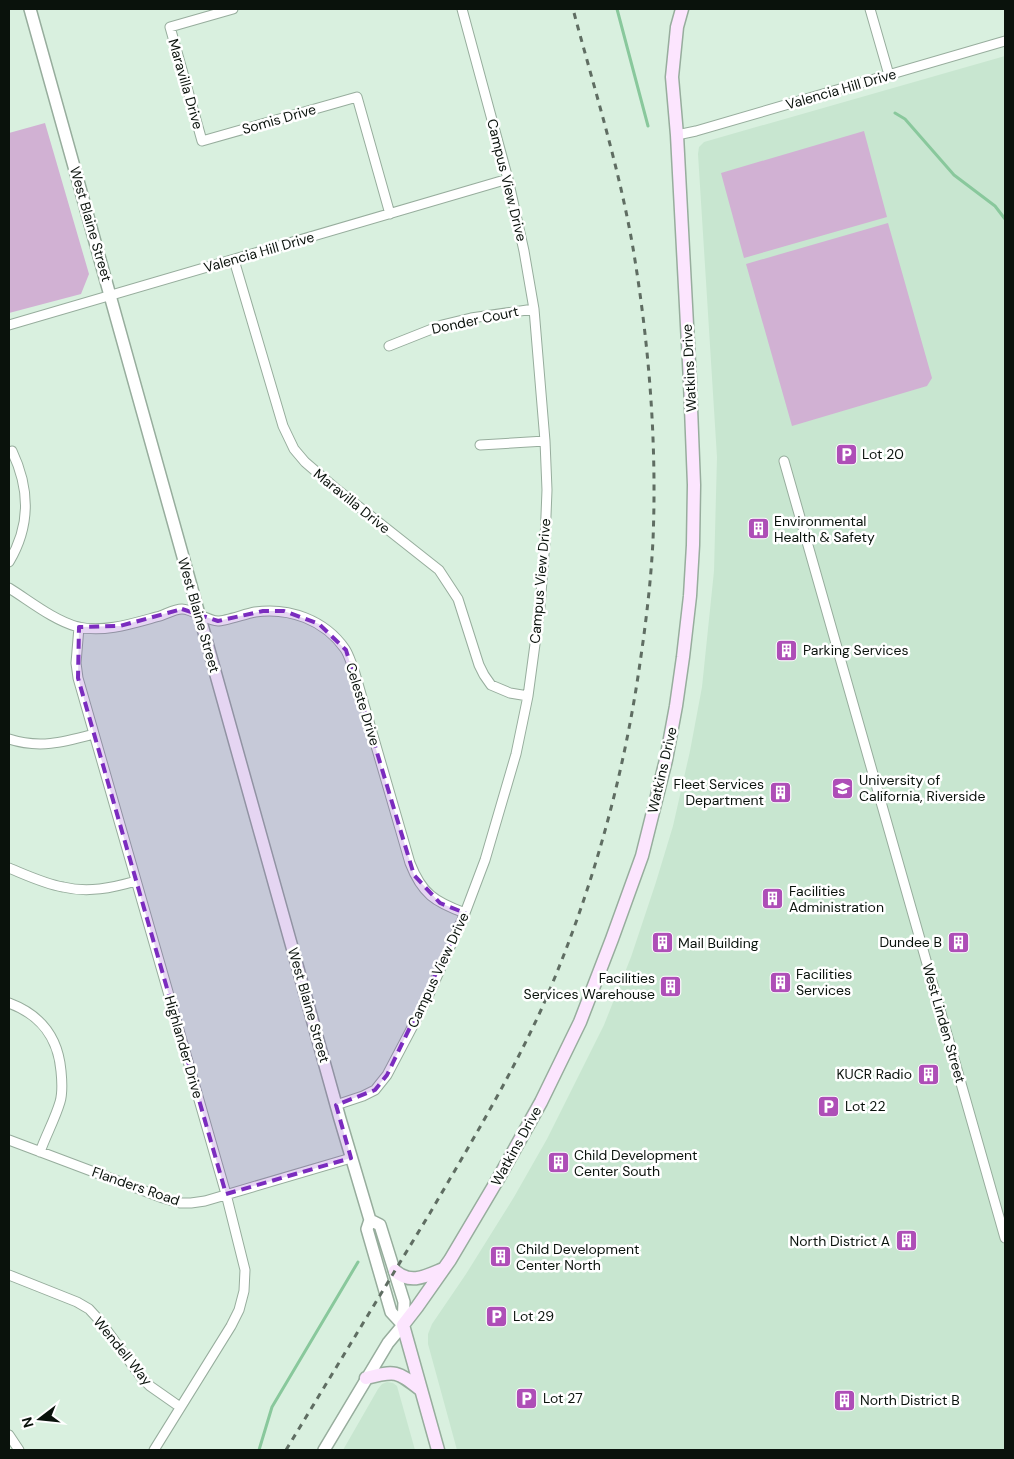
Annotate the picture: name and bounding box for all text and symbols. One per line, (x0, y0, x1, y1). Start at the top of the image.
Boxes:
street label: Maravilla Drive (164, 37, 208, 131)
street label: Valencia Hill Drive (784, 65, 898, 113)
street label: Somis Drive (240, 100, 318, 138)
street label: Campus View Drive (483, 117, 531, 243)
street label: West Blaine Street (66, 164, 116, 284)
street label: Valencia Hill Drive (202, 228, 316, 276)
street label: Donder Court (430, 302, 520, 338)
street label: Watkins Drive (678, 323, 700, 412)
parking icon: Lot 20 (834, 442, 858, 466)
place label: Lot 20 (862, 445, 904, 463)
street label: Maravilla Drive (310, 465, 394, 537)
place label: Environmental Health & Safety (774, 512, 875, 546)
building icon: Environmental Health & Safety (746, 517, 770, 541)
street label: Campus View Drive (526, 518, 554, 644)
street label: West Blaine Street (174, 555, 224, 675)
building icon: Parking Services (775, 638, 799, 662)
place label: Parking Services (803, 641, 909, 659)
street label: Celeste Drive (342, 660, 384, 748)
street label: Watkins Drive (643, 725, 681, 815)
place label: University of California, Riverside (859, 771, 985, 805)
place label: Fleet Services Department (674, 775, 764, 809)
school or university icon: University of California, Riverside (831, 776, 855, 800)
building icon: Fleet Services Department (768, 780, 792, 804)
place label: Facilities Administration (789, 882, 884, 916)
building icon: Facilities Administration (761, 887, 785, 911)
street label: Campus View Drive (403, 909, 473, 1031)
building icon: Dundee B (946, 930, 970, 954)
building icon: Mail Building (650, 931, 674, 955)
place label: Dundee B (879, 933, 942, 951)
place label: Mail Building (678, 934, 759, 952)
street label: West Blaine Street (284, 945, 334, 1065)
street label: West Linden Street (918, 961, 970, 1085)
place label: Facilities Services (796, 965, 852, 999)
place label: Facilities Services Warehouse (524, 969, 655, 1003)
building icon: Facilities Services (768, 970, 792, 994)
building icon: Facilities Services Warehouse (659, 974, 683, 998)
street label: Highlander Drive (161, 993, 207, 1101)
building icon: KUCR Radio (916, 1062, 940, 1086)
place label: KUCR Radio (836, 1065, 912, 1083)
parking icon: Lot 22 (817, 1094, 841, 1118)
place label: Lot 22 (845, 1097, 885, 1115)
street label: Watkins Drive (487, 1103, 545, 1189)
place label: Child Development Center South (574, 1146, 698, 1180)
building icon: Child Development Center South (546, 1151, 570, 1175)
street label: Flanders Road (90, 1163, 182, 1209)
building icon: North District A (894, 1229, 918, 1253)
place label: North District A (790, 1232, 890, 1250)
place label: Child Development Center North (516, 1240, 640, 1274)
building icon: Child Development Center North (488, 1245, 512, 1269)
parking icon: Lot 29 (485, 1304, 509, 1328)
place label: Lot 29 (513, 1307, 554, 1325)
street label: Wendell Way (90, 1313, 156, 1389)
parking icon: Lot 27 (515, 1386, 539, 1410)
building icon: North District B (832, 1388, 856, 1412)
place label: Lot 27 (543, 1389, 583, 1407)
place label: North District B (860, 1391, 960, 1409)
north arrow (15, 1394, 65, 1444)
text: N (17, 1415, 38, 1430)

